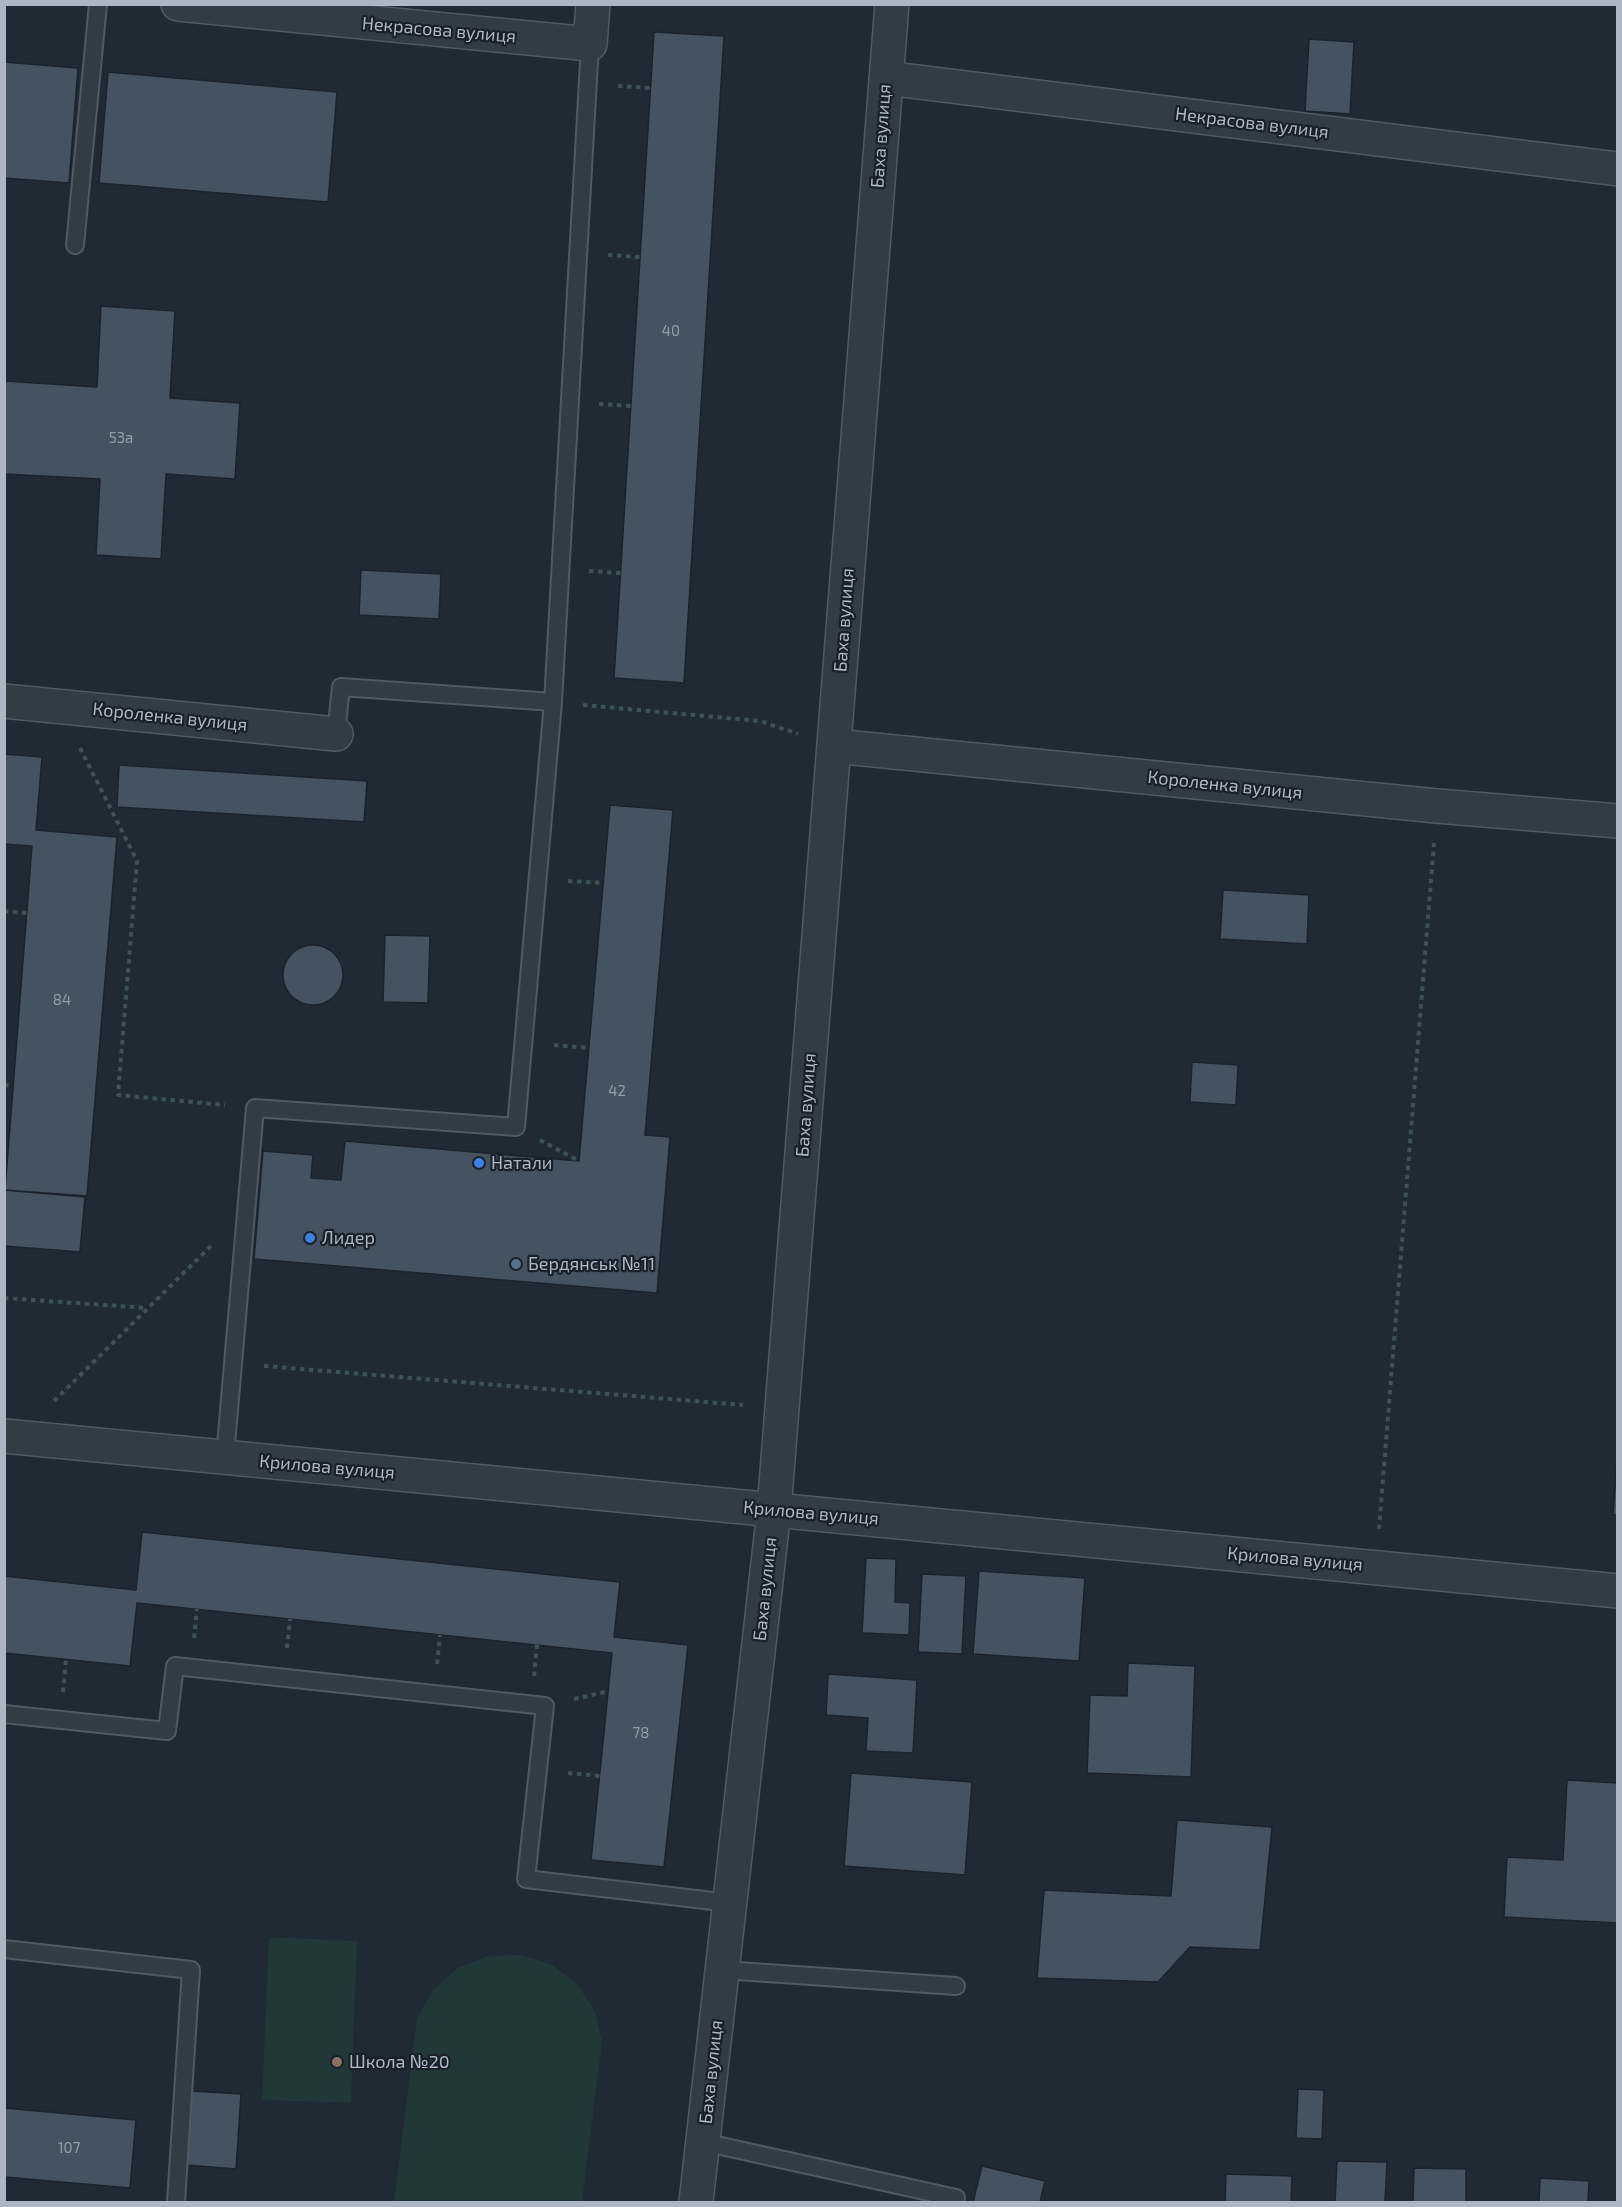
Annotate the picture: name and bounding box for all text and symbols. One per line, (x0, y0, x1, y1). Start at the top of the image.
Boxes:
street label: Некрасова вулиця (361, 12, 517, 48)
street label: Баха вулиця (867, 83, 895, 189)
street label: Некрасова вулиця (1174, 103, 1330, 143)
house number: 40 (662, 322, 680, 340)
house number: 53а (109, 429, 133, 447)
street label: Баха вулиця (830, 567, 858, 673)
street label: Короленка вулиця (92, 698, 248, 736)
street label: Короленка вулиця (1147, 766, 1303, 804)
house number: 84 (53, 991, 71, 1009)
street label: Баха вулиця (792, 1052, 820, 1158)
house number: 42 (608, 1082, 626, 1100)
place label: Натали (491, 1152, 552, 1174)
marker: Натали (472, 1156, 486, 1170)
place label: Лидер (322, 1227, 375, 1249)
marker: Лидер (303, 1231, 317, 1245)
place label: Бердянськ №11 (528, 1253, 655, 1275)
marker: Бердянськ №11 (509, 1257, 523, 1271)
street label: Крилова вулиця (258, 1450, 396, 1484)
street label: Крилова вулиця (742, 1496, 880, 1530)
street label: Баха вулиця (749, 1536, 781, 1642)
street label: Крилова вулиця (1226, 1542, 1364, 1576)
house number: 78 (633, 1724, 649, 1742)
street label: Баха вулиця (695, 2019, 727, 2125)
place label: Школа №20 (349, 2051, 450, 2073)
marker: Школа №20 (330, 2055, 344, 2069)
house number: 107 (58, 2139, 80, 2157)

